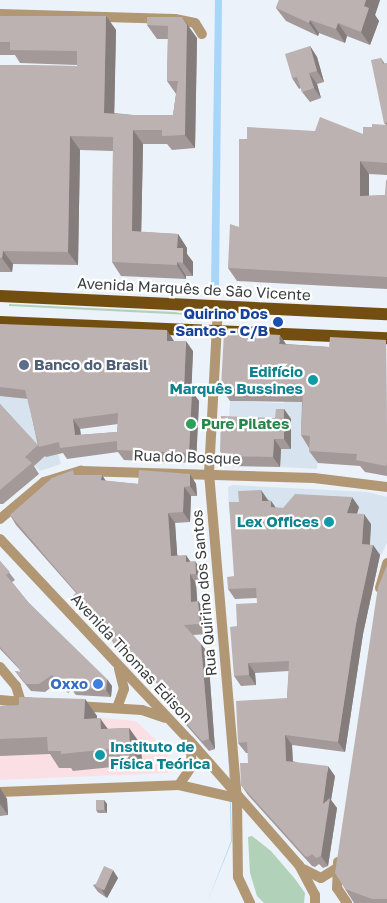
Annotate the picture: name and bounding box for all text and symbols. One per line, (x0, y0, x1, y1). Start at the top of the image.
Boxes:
street label: Avenida Marquês de São Vicente (77, 274, 311, 304)
place label: Quirino Dos Santos - C/B (175, 304, 268, 339)
marker: Quirino Dos Santos - C/B (272, 316, 284, 328)
place label: Banco do Brasil (34, 356, 148, 374)
marker: Banco do Brasil (18, 359, 30, 371)
place label: Edifício Marquês Bussines (169, 362, 303, 397)
marker: Edifício Marquês Bussines (307, 374, 319, 386)
place label: Pure Pilates (201, 415, 289, 433)
marker: Pure Pilates (185, 418, 197, 430)
street label: Rua do Bosque (133, 446, 241, 468)
street label: Rua Quirino dos Santos (188, 509, 220, 677)
place label: Lex Offices (237, 513, 319, 531)
marker: Lex Offices (323, 516, 335, 528)
street label: Avenida Thomas Edison (67, 590, 197, 726)
place label: Oxxo (50, 675, 88, 693)
marker: Oxxo (92, 678, 104, 690)
place label: Instituto de Física Teórica (110, 737, 210, 772)
marker: Instituto de Física Teórica (94, 749, 106, 761)

